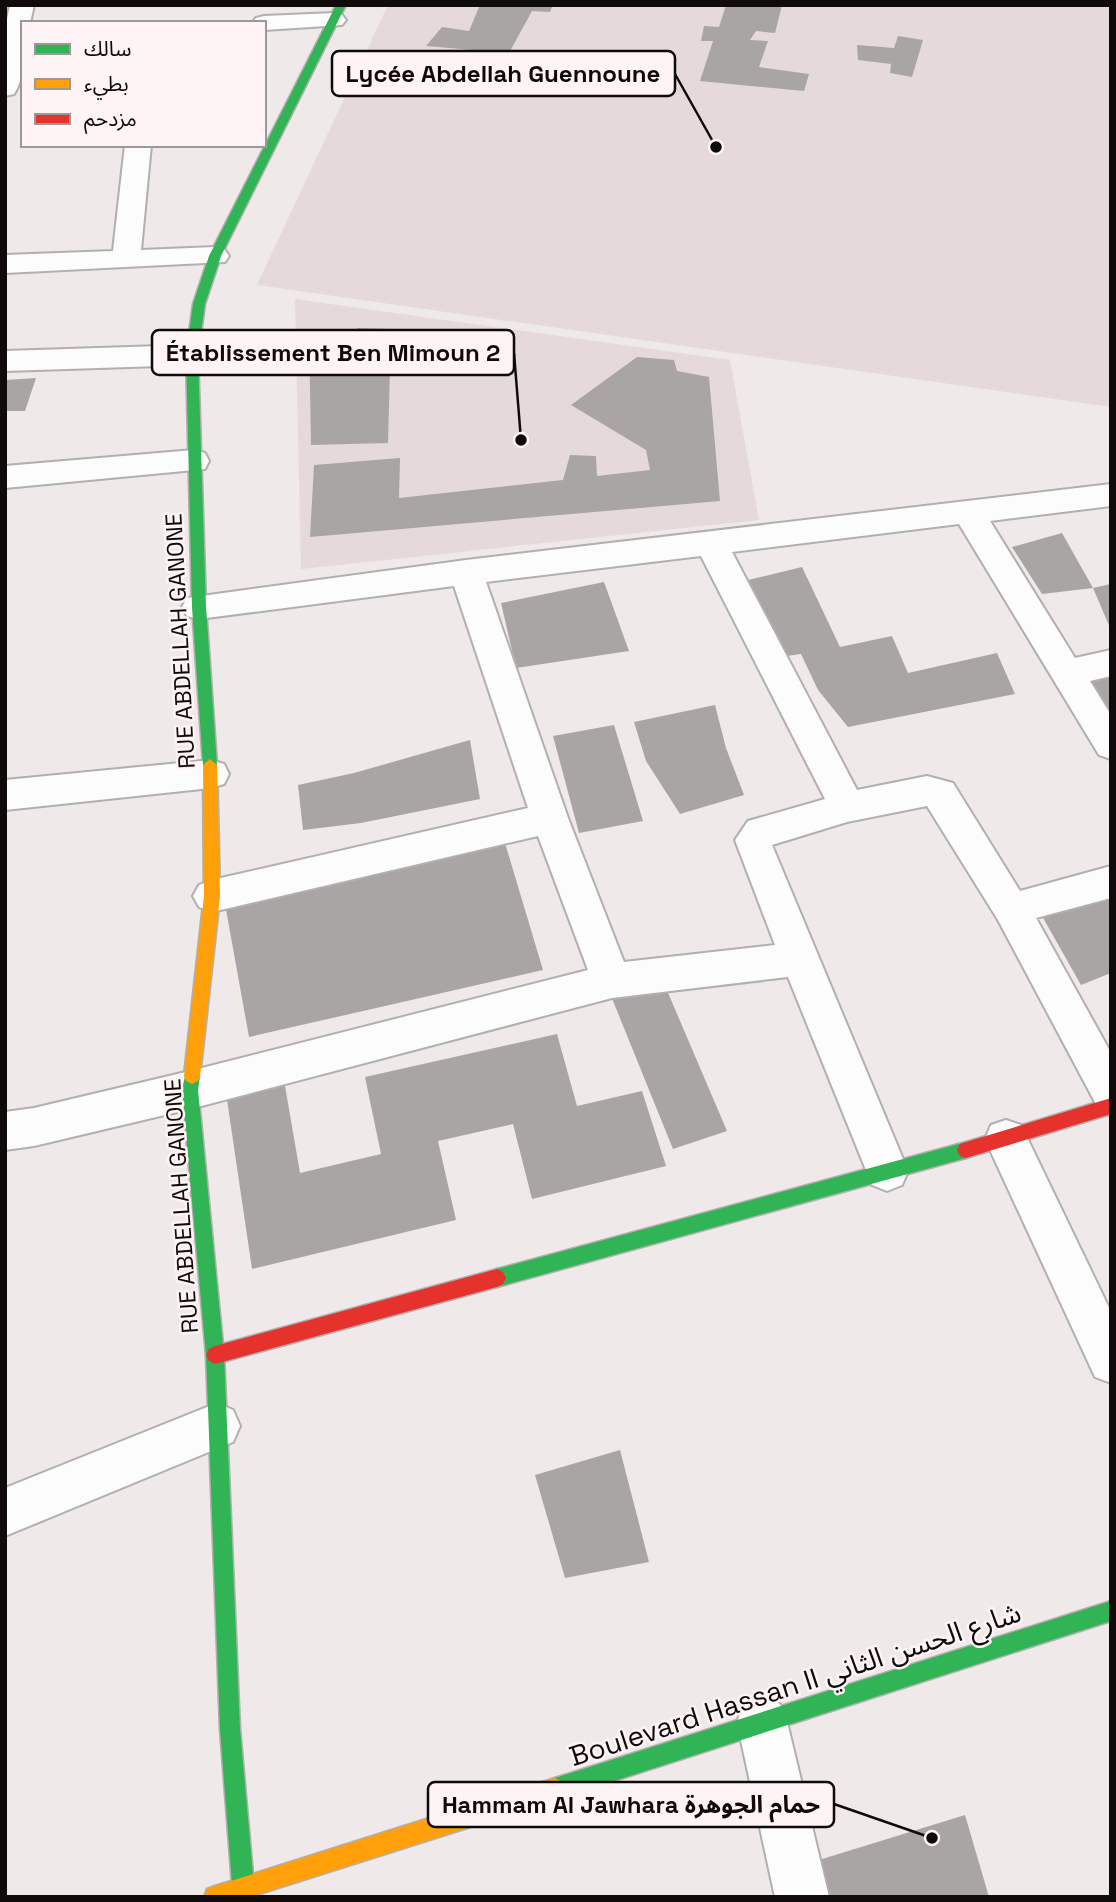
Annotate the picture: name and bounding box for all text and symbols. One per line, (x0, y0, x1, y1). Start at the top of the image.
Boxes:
legend (21, 21, 266, 147)
text: سالك (84, 35, 131, 62)
callout: Lycée Abdellah Guennoune (332, 51, 675, 96)
text: Lycée Abdellah Guennoune (346, 58, 660, 89)
text: بطيء (84, 70, 129, 100)
text: مزدحم (84, 105, 137, 134)
callout: Établissement Ben Mimoun 2 (152, 330, 514, 375)
text: Établissement Ben Mimoun 2 (166, 337, 500, 368)
street label: RUE ABDELLAH GANONE (158, 513, 202, 769)
street label: RUE ABDELLAH GANONE (157, 1078, 205, 1334)
street label: Boulevard Hassan II شارع الحسن الثاني (565, 1594, 1026, 1777)
callout: Hammam Al Jawhara حمام الجوهرة (428, 1782, 834, 1827)
text: Hammam Al Jawhara حمام الجوهرة (442, 1789, 820, 1823)

